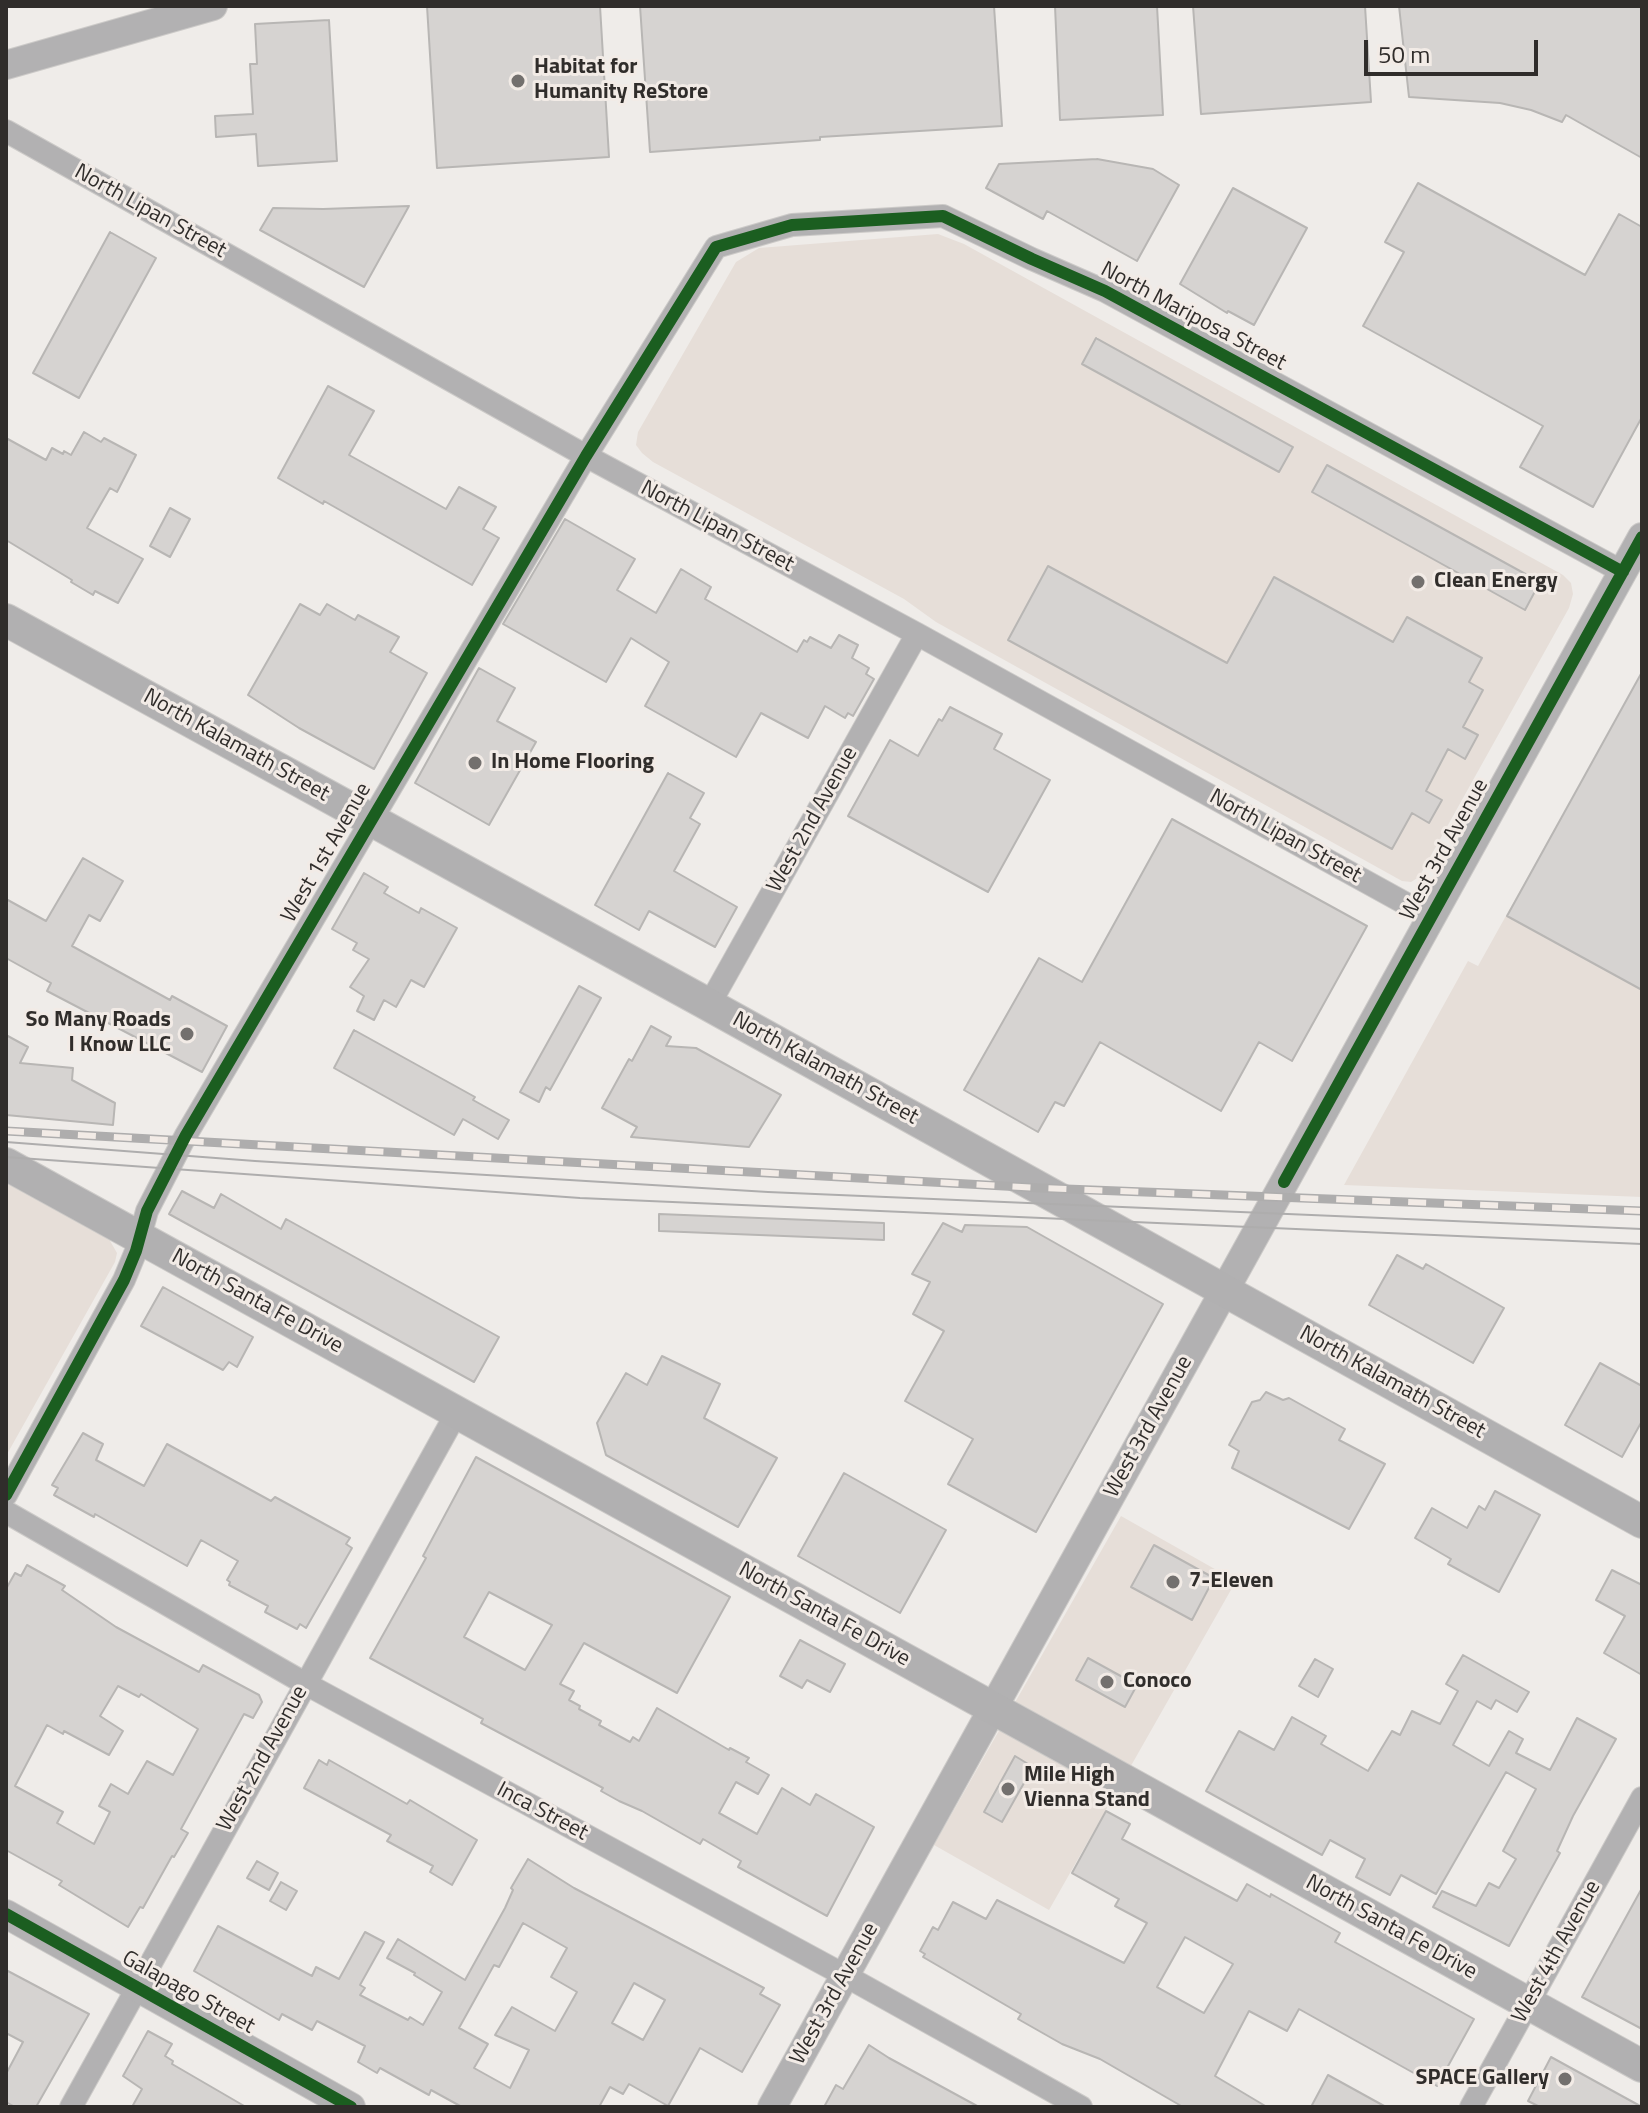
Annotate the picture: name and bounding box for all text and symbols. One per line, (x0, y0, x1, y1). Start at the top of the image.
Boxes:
scale bar (1368, 24, 1542, 74)
text: 50 m (1378, 36, 1430, 72)
place label: Habitat for Humanity ReStore (534, 55, 708, 106)
marker: Habitat for Humanity ReStore (509, 72, 527, 90)
street label: North Lipan Street (69, 159, 231, 265)
street label: North Mariposa Street (1096, 257, 1290, 377)
street label: North Lipan Street (636, 476, 798, 578)
place label: Clean Energy (1434, 569, 1558, 595)
marker: Clean Energy (1409, 573, 1427, 591)
street label: North Kalamath Street (138, 684, 334, 808)
street label: West 2nd Avenue (762, 743, 864, 897)
place label: In Home Flooring (491, 750, 654, 776)
marker: In Home Flooring (466, 754, 484, 772)
street label: West 3rd Avenue (1395, 775, 1495, 925)
street label: West 1st Avenue (276, 778, 378, 928)
street label: North Lipan Street (1204, 784, 1366, 890)
street label: North Kalamath Street (727, 1007, 923, 1131)
place label: So Many Roads I Know LLC (26, 1008, 171, 1060)
marker: So Many Roads I Know LLC (178, 1025, 196, 1043)
street label: North Santa Fe Drive (167, 1244, 347, 1360)
street label: North Kalamath Street (1294, 1321, 1490, 1445)
street label: West 3rd Avenue (1099, 1352, 1199, 1502)
street label: North Santa Fe Drive (734, 1557, 914, 1673)
place label: 7-Eleven (1189, 1569, 1274, 1595)
marker: 7-Eleven (1164, 1573, 1182, 1591)
place label: Conoco (1123, 1669, 1192, 1695)
marker: Conoco (1098, 1673, 1116, 1691)
street label: West 2nd Avenue (212, 1682, 314, 1836)
place label: Mile High Vienna Stand (1024, 1763, 1150, 1814)
street label: Inca Street (492, 1777, 592, 1847)
marker: Mile High Vienna Stand (999, 1780, 1017, 1798)
street label: North Santa Fe Drive (1301, 1870, 1481, 1986)
street label: West 4th Avenue (1507, 1876, 1607, 2028)
street label: West 3rd Avenue (785, 1919, 885, 2069)
street label: Galapago Street (117, 1946, 259, 2040)
place label: SPACE Gallery (1416, 2066, 1549, 2092)
marker: SPACE Gallery (1556, 2070, 1574, 2088)

